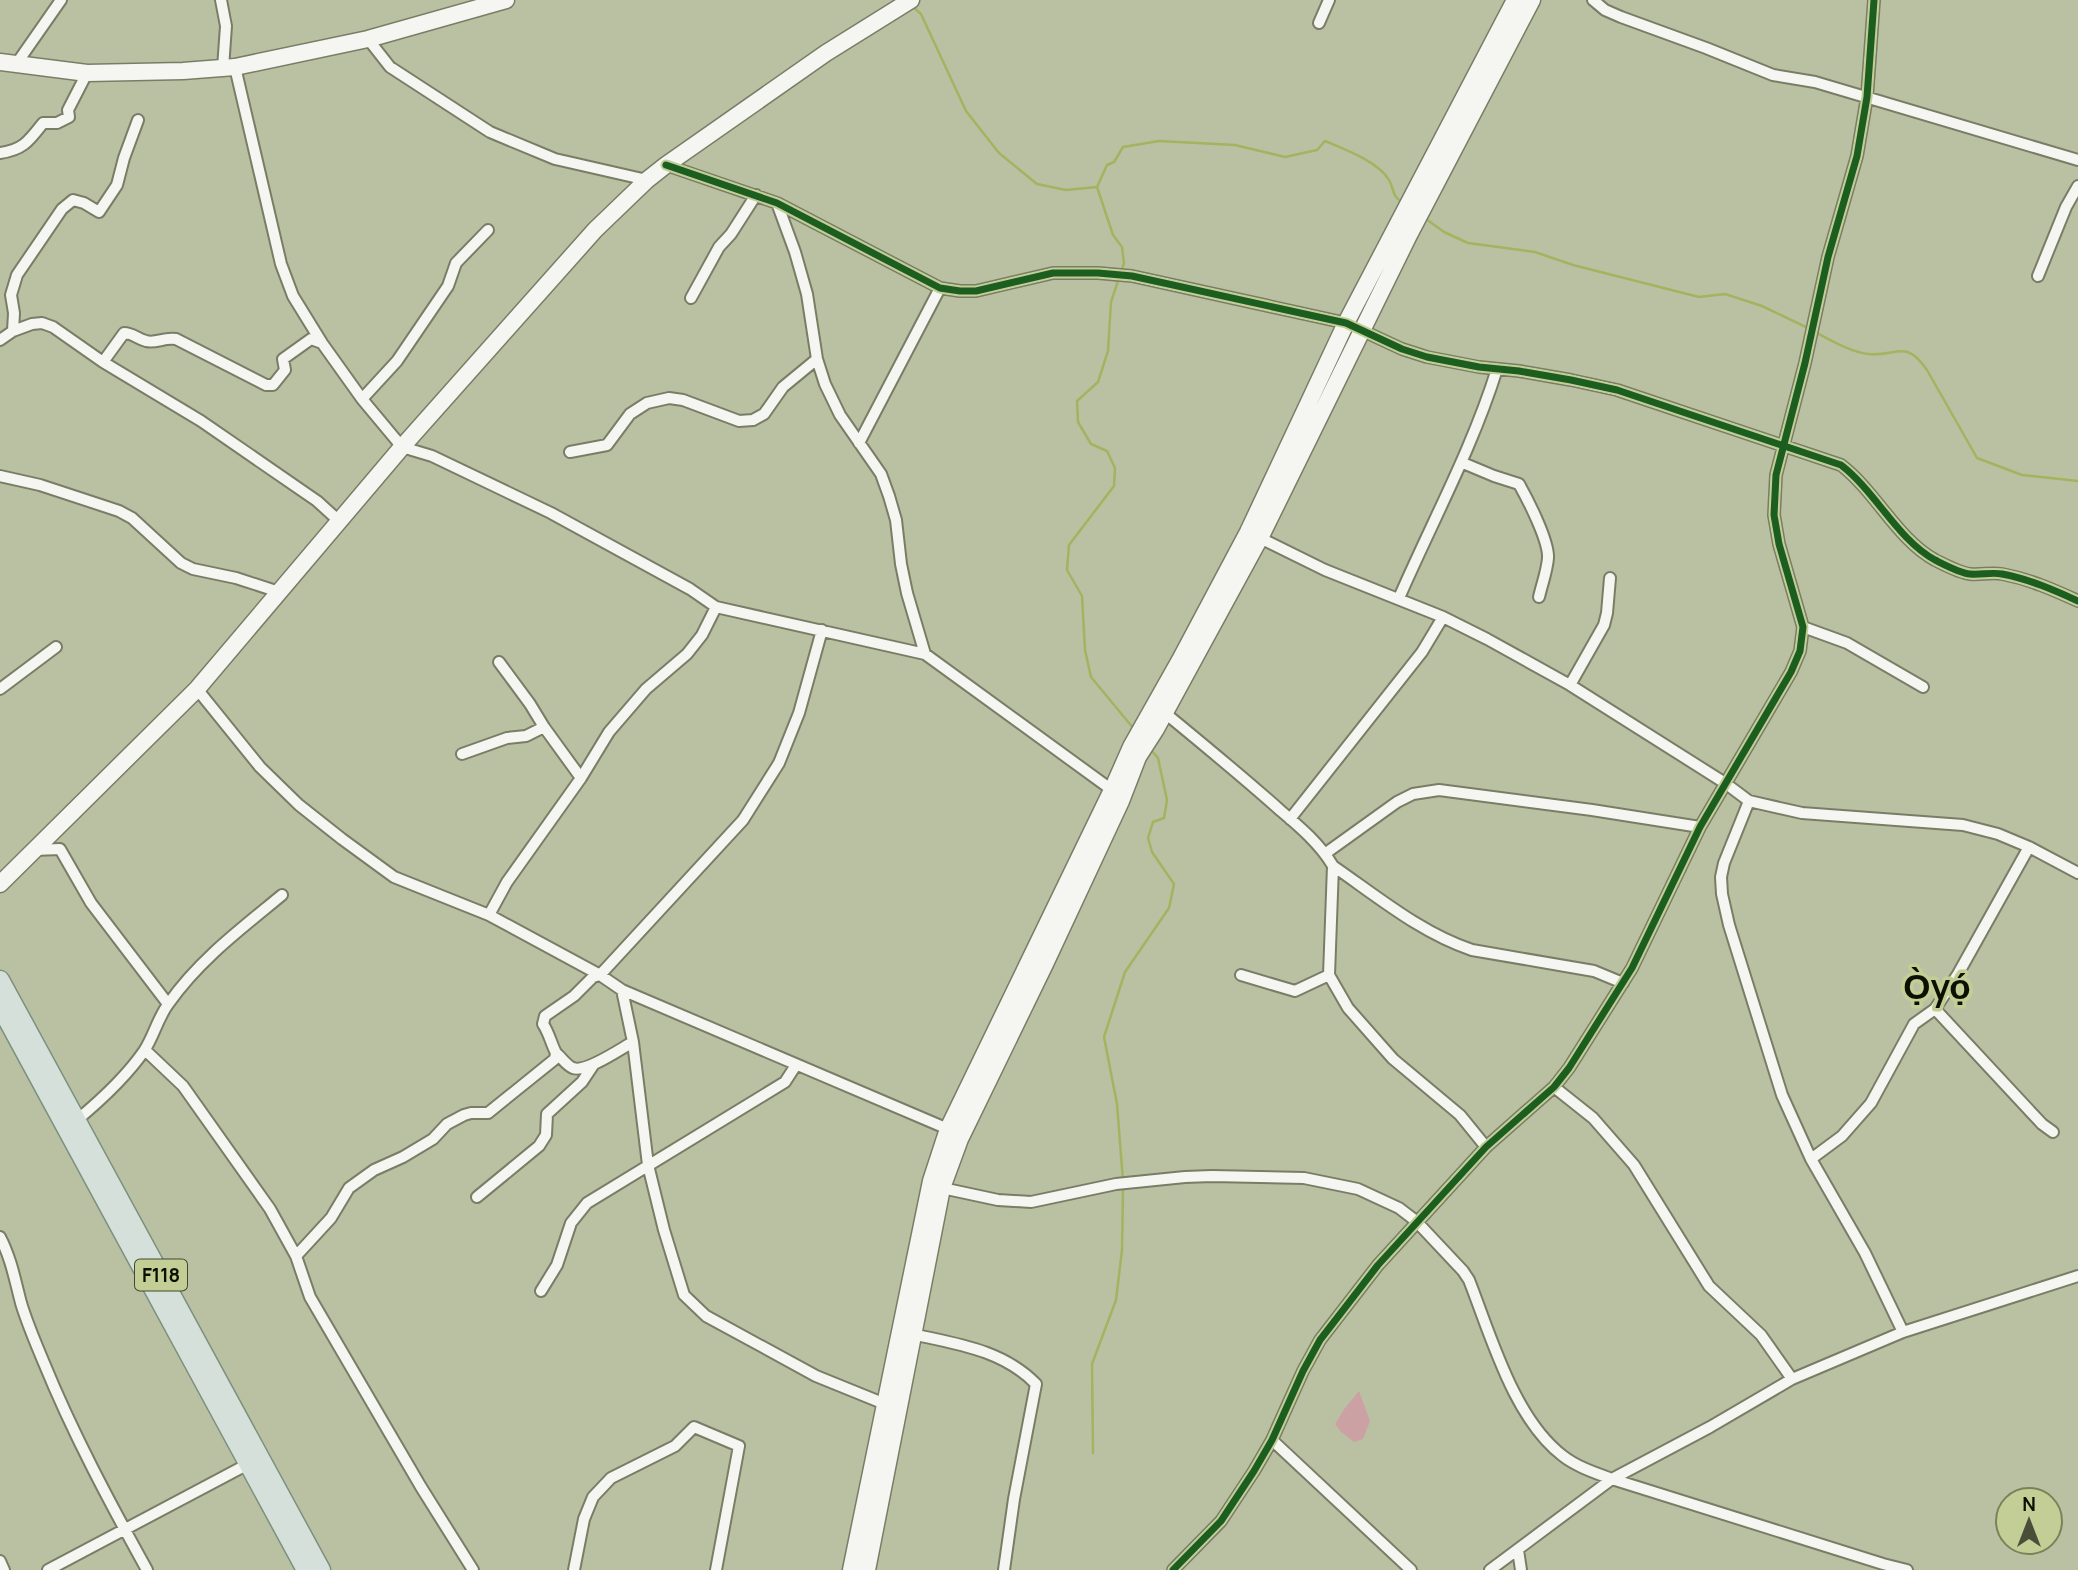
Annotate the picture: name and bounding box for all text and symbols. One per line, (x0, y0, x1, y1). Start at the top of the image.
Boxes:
district label: Ọ̀yọ́ (1903, 962, 1971, 1010)
road number: F118 (135, 1260, 187, 1290)
north arrow (1994, 1486, 2064, 1556)
text: N (2022, 1491, 2036, 1517)

